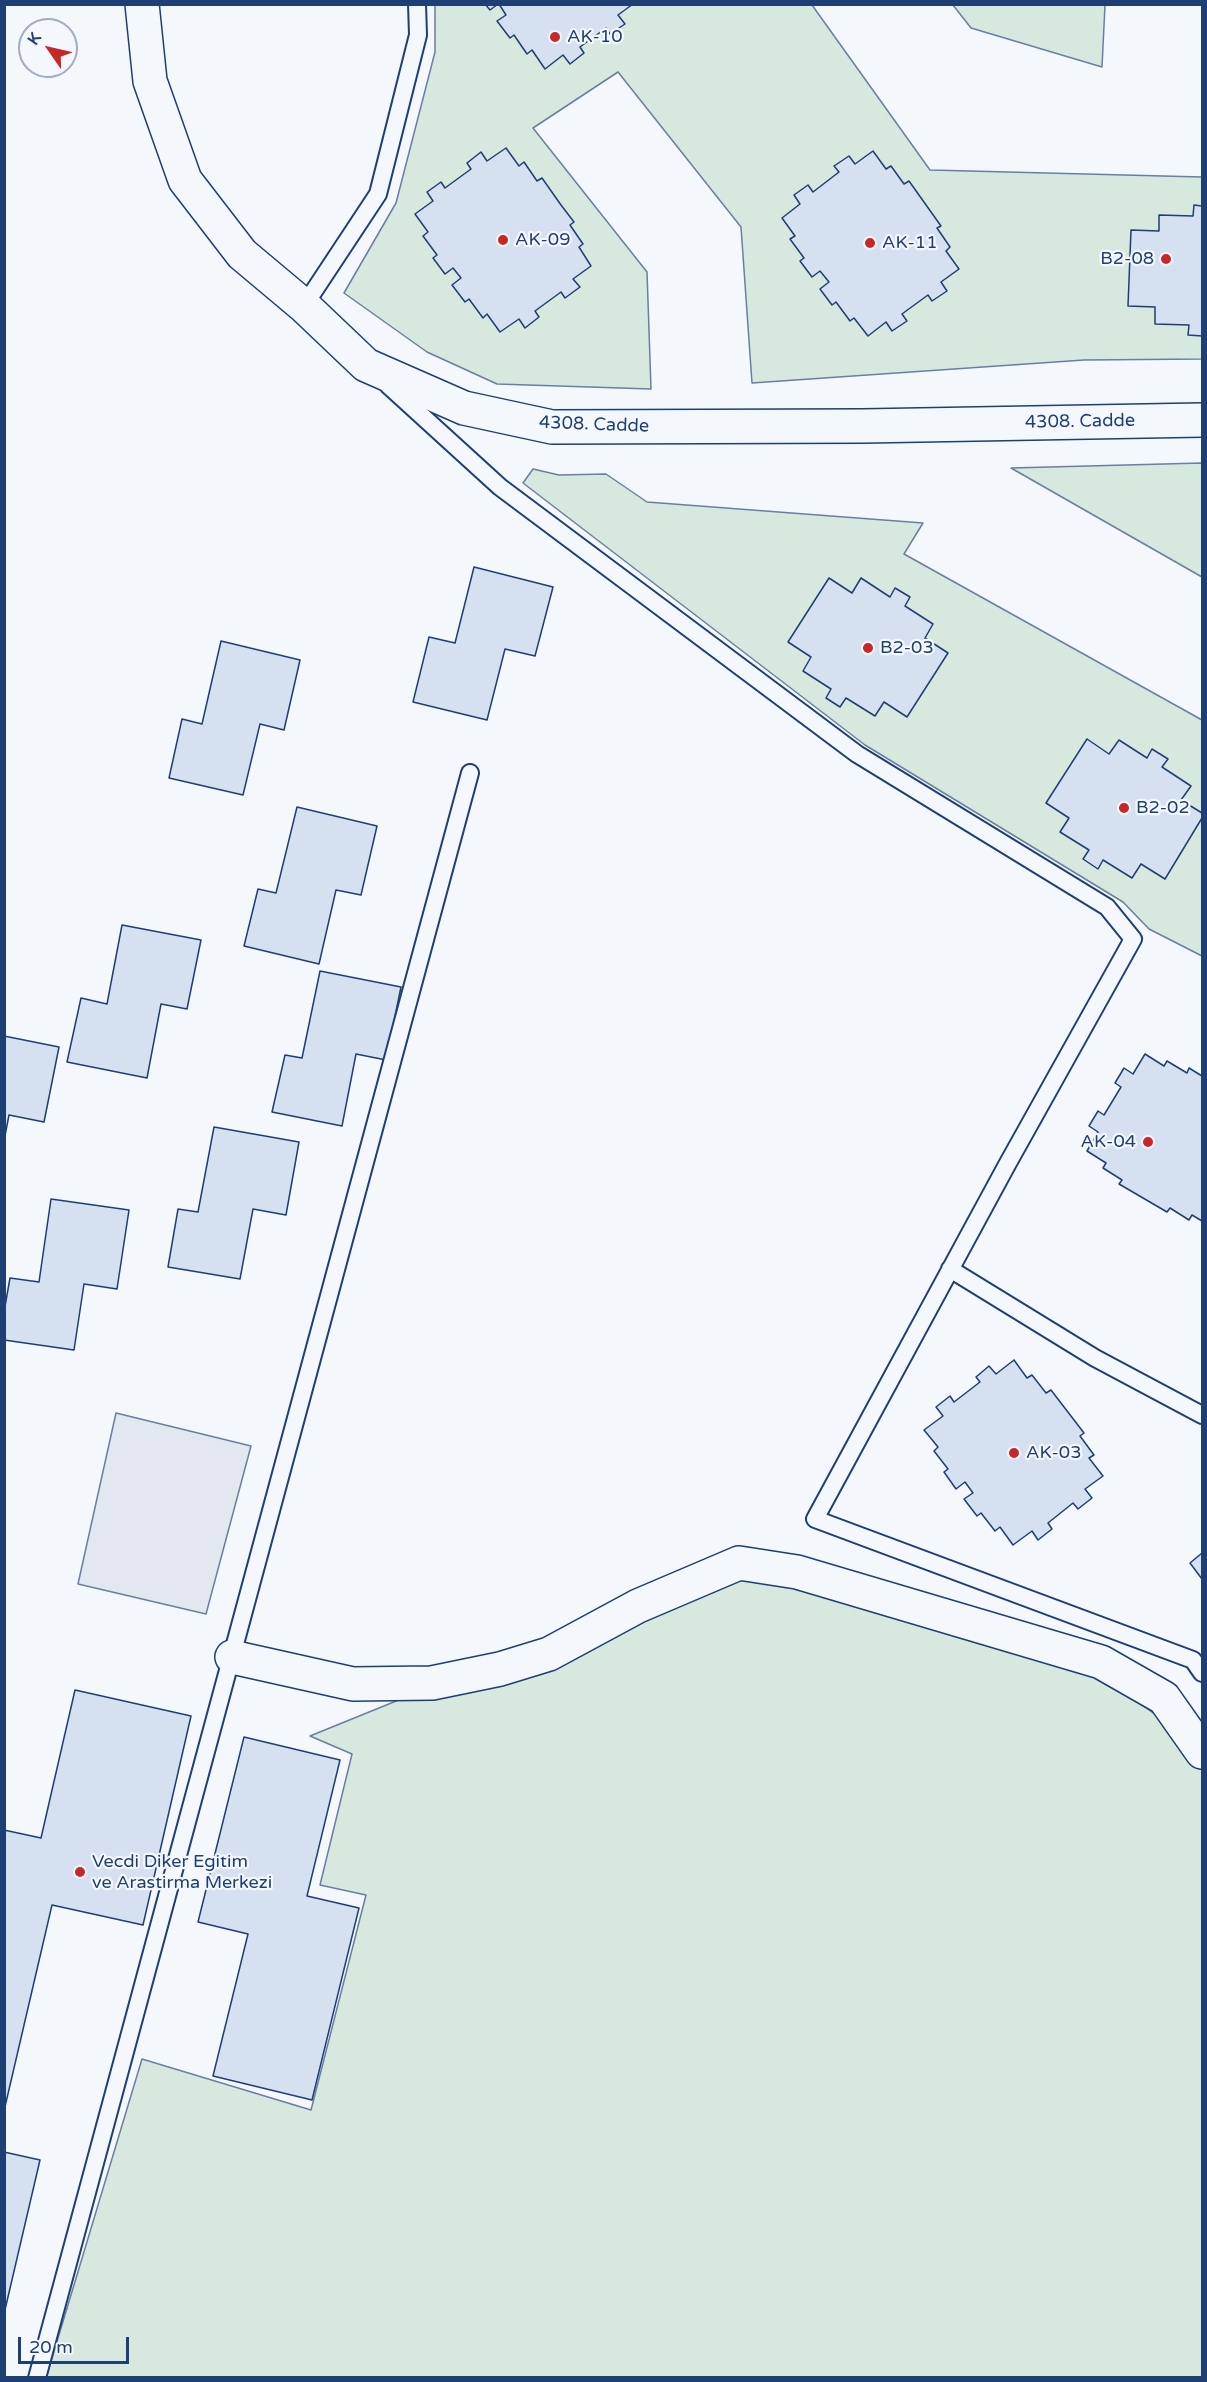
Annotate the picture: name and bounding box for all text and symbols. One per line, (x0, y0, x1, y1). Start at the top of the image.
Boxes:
north arrow (18, 18, 78, 78)
place label: AK-10 (567, 26, 622, 48)
text: K (23, 29, 46, 49)
marker: AK-10 (548, 30, 562, 44)
place label: AK-09 (515, 229, 570, 251)
place label: AK-11 (882, 232, 937, 254)
marker: AK-09 (496, 233, 510, 247)
marker: AK-11 (863, 236, 877, 250)
place label: B2-08 (1100, 248, 1154, 270)
marker: B2-08 (1159, 252, 1173, 266)
street label: 4308. Cadde (1025, 410, 1135, 434)
street label: 4308. Cadde (539, 412, 649, 438)
place label: B2-03 (880, 637, 934, 659)
marker: B2-03 (861, 641, 875, 655)
place label: B2-02 (1136, 797, 1190, 819)
marker: B2-02 (1117, 801, 1131, 815)
place label: AK-04 (1081, 1131, 1136, 1153)
marker: AK-04 (1141, 1135, 1155, 1149)
place label: AK-03 (1026, 1442, 1081, 1464)
marker: AK-03 (1007, 1446, 1021, 1460)
place label: Vecdi Diker Egitim ve Arastirma Merkezi (92, 1851, 272, 1894)
marker: Vecdi Diker Egitim ve Arastirma Merkezi (73, 1865, 87, 1879)
scale bar (21, 2325, 132, 2363)
text: 20 m (29, 2336, 73, 2358)

